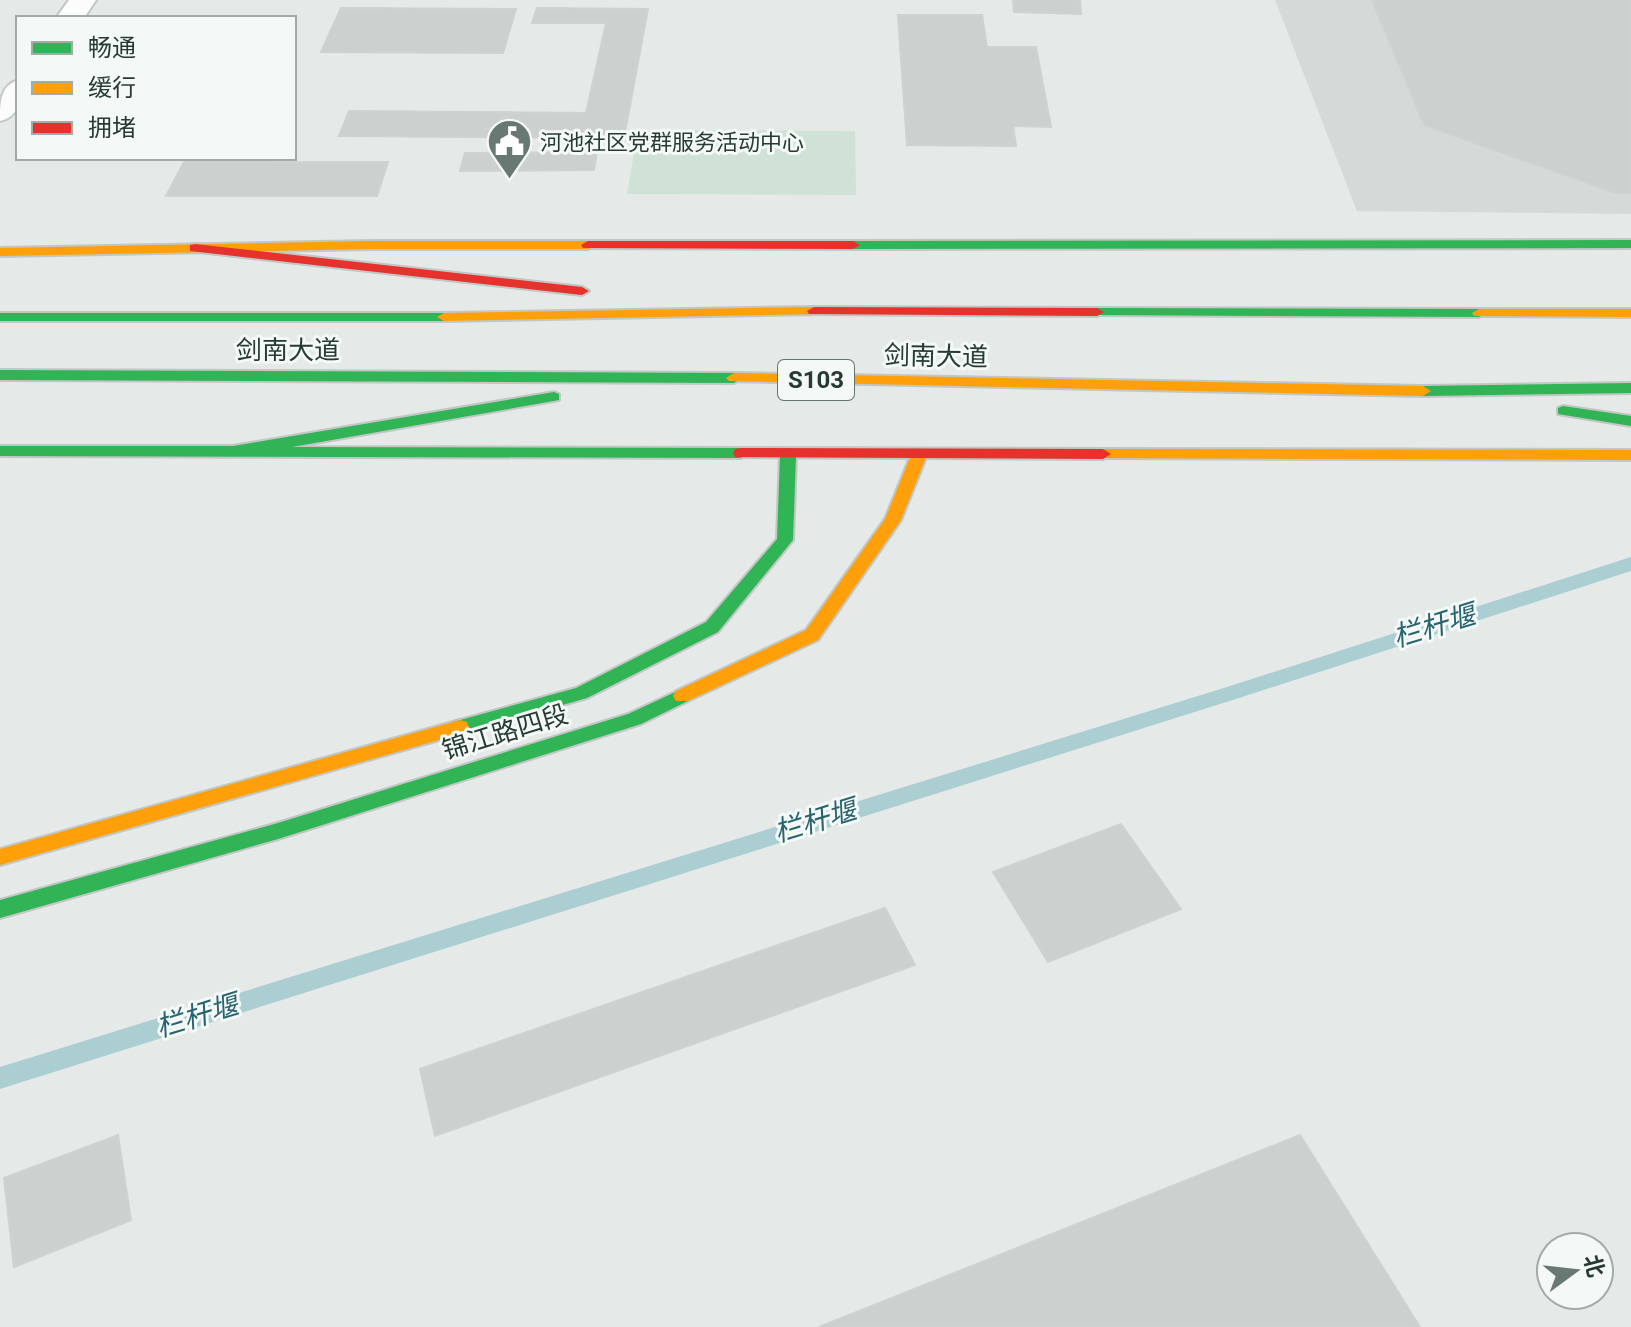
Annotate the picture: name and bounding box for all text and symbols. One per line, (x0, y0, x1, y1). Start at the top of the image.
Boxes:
legend (16, 16, 296, 160)
text: 畅通 (88, 34, 136, 62)
text: 缓行 (88, 74, 136, 102)
text: 拥堵 (88, 114, 136, 142)
public building icon: 河池社区党群服务活动中心 (485, 118, 533, 181)
place label: 河池社区党群服务活动中心 (540, 130, 804, 155)
street label: 剑南大道 (236, 335, 340, 365)
street label: 剑南大道 (884, 340, 988, 372)
road number: S103 (778, 360, 854, 400)
water label: 栏杆堰 (1389, 597, 1483, 654)
street label: 锦江路四段 (438, 699, 572, 765)
water label: 栏杆堰 (770, 792, 864, 849)
water label: 栏杆堰 (152, 987, 246, 1044)
north arrow (1535, 1231, 1615, 1311)
text: 北 (1579, 1252, 1609, 1280)

